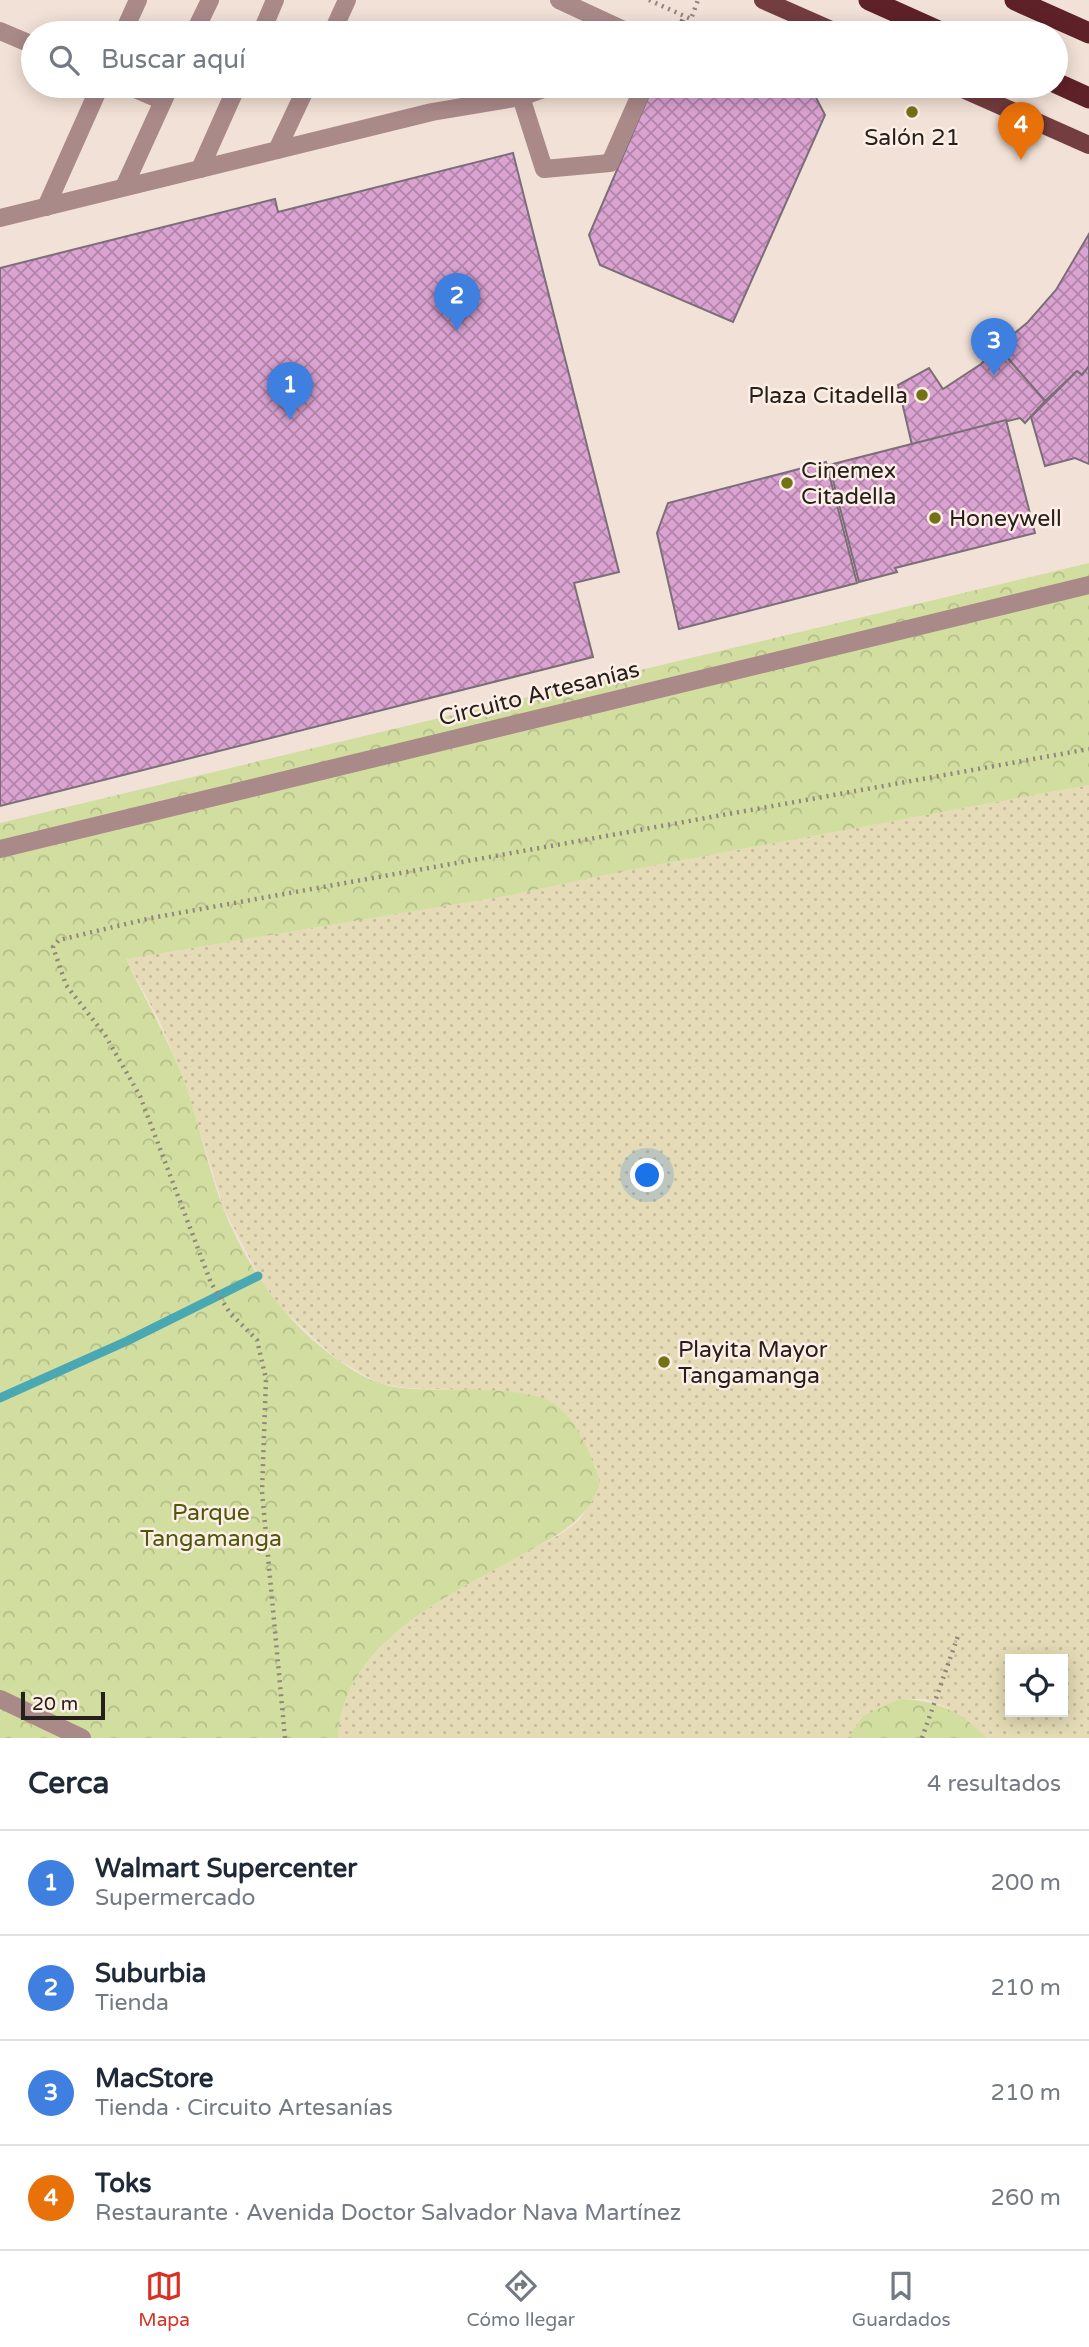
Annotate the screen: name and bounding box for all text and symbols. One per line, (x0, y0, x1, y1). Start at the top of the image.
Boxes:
search box (21, 21, 1068, 98)
icon: search (45, 41, 83, 79)
text: Buscar aquí (101, 44, 246, 75)
pin: 4 (998, 102, 1044, 160)
marker: Salón 21 (904, 104, 920, 120)
place label: Salón 21 (864, 124, 960, 152)
pin: 2 (434, 273, 480, 331)
pin: 3 (971, 318, 1017, 376)
pin: 1 (267, 362, 313, 420)
place label: Plaza Citadella (748, 382, 908, 410)
marker: Plaza Citadella (914, 387, 930, 403)
place label: Cinemex Citadella (801, 457, 896, 511)
marker: Cinemex Citadella (779, 475, 795, 491)
place label: Honeywell (949, 505, 1062, 533)
marker: Honeywell (927, 510, 943, 526)
street label: Circuito Artesanías (436, 655, 643, 732)
your location (630, 1158, 664, 1192)
place label: Playita Mayor Tangamanga (678, 1336, 828, 1390)
marker: Playita Mayor Tangamanga (656, 1354, 672, 1370)
park label: Parque Tangamanga (140, 1499, 282, 1553)
map controls (1005, 1654, 1068, 1717)
button: locate (1005, 1654, 1068, 1717)
scale bar (21, 1689, 105, 1721)
text: 20 m (32, 1693, 78, 1715)
text: Cerca (28, 1765, 109, 1802)
text: 4 resultados (927, 1770, 1061, 1798)
text: Walmart Supercenter (95, 1853, 357, 1884)
text: 1 (44, 1869, 58, 1897)
text: 200 m (991, 1869, 1061, 1897)
text: Supermercado (95, 1884, 256, 1912)
text: Suburbia (95, 1958, 206, 1989)
text: 2 (44, 1974, 58, 2002)
text: 210 m (991, 1974, 1061, 2002)
text: Tienda (95, 1989, 169, 2017)
text: MacStore (95, 2063, 214, 2094)
text: 3 (44, 2079, 58, 2107)
text: 210 m (991, 2079, 1061, 2107)
text: Tienda · Circuito Artesanías (95, 2094, 393, 2122)
text: Toks (95, 2168, 152, 2199)
text: 4 (44, 2184, 58, 2212)
text: 260 m (991, 2184, 1061, 2212)
text: Restaurante · Avenida Doctor Salvador Nava Martínez (95, 2199, 681, 2227)
tab: Mapa (138, 2267, 190, 2331)
tab: Cómo llegar (467, 2267, 575, 2331)
tab: Guardados (852, 2267, 951, 2331)

